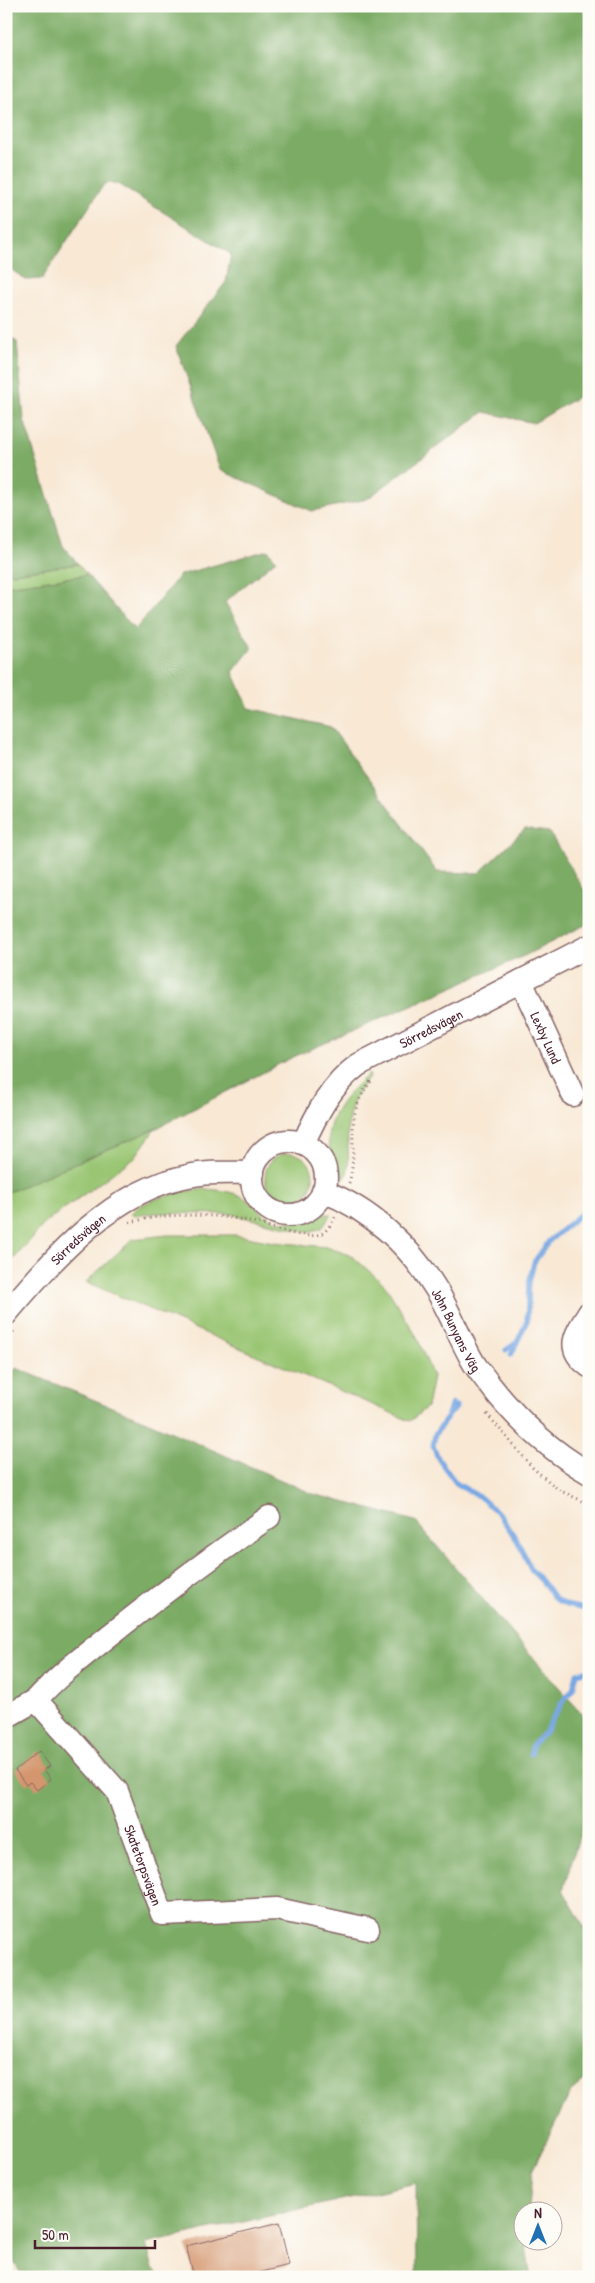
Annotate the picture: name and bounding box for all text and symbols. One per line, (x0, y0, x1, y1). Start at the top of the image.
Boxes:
street label: Sörredsvägen (396, 1003, 465, 1052)
street label: Lexby Lund (527, 1009, 567, 1067)
street label: Sörredsvägen (45, 1208, 109, 1269)
street label: John Bunyans Väg (428, 1284, 486, 1376)
street label: Skatetorpsvägen (121, 1822, 168, 1908)
north arrow (512, 2200, 562, 2250)
text: N (534, 2203, 542, 2222)
scale bar (35, 2218, 155, 2250)
text: 50 m (42, 2224, 69, 2245)

